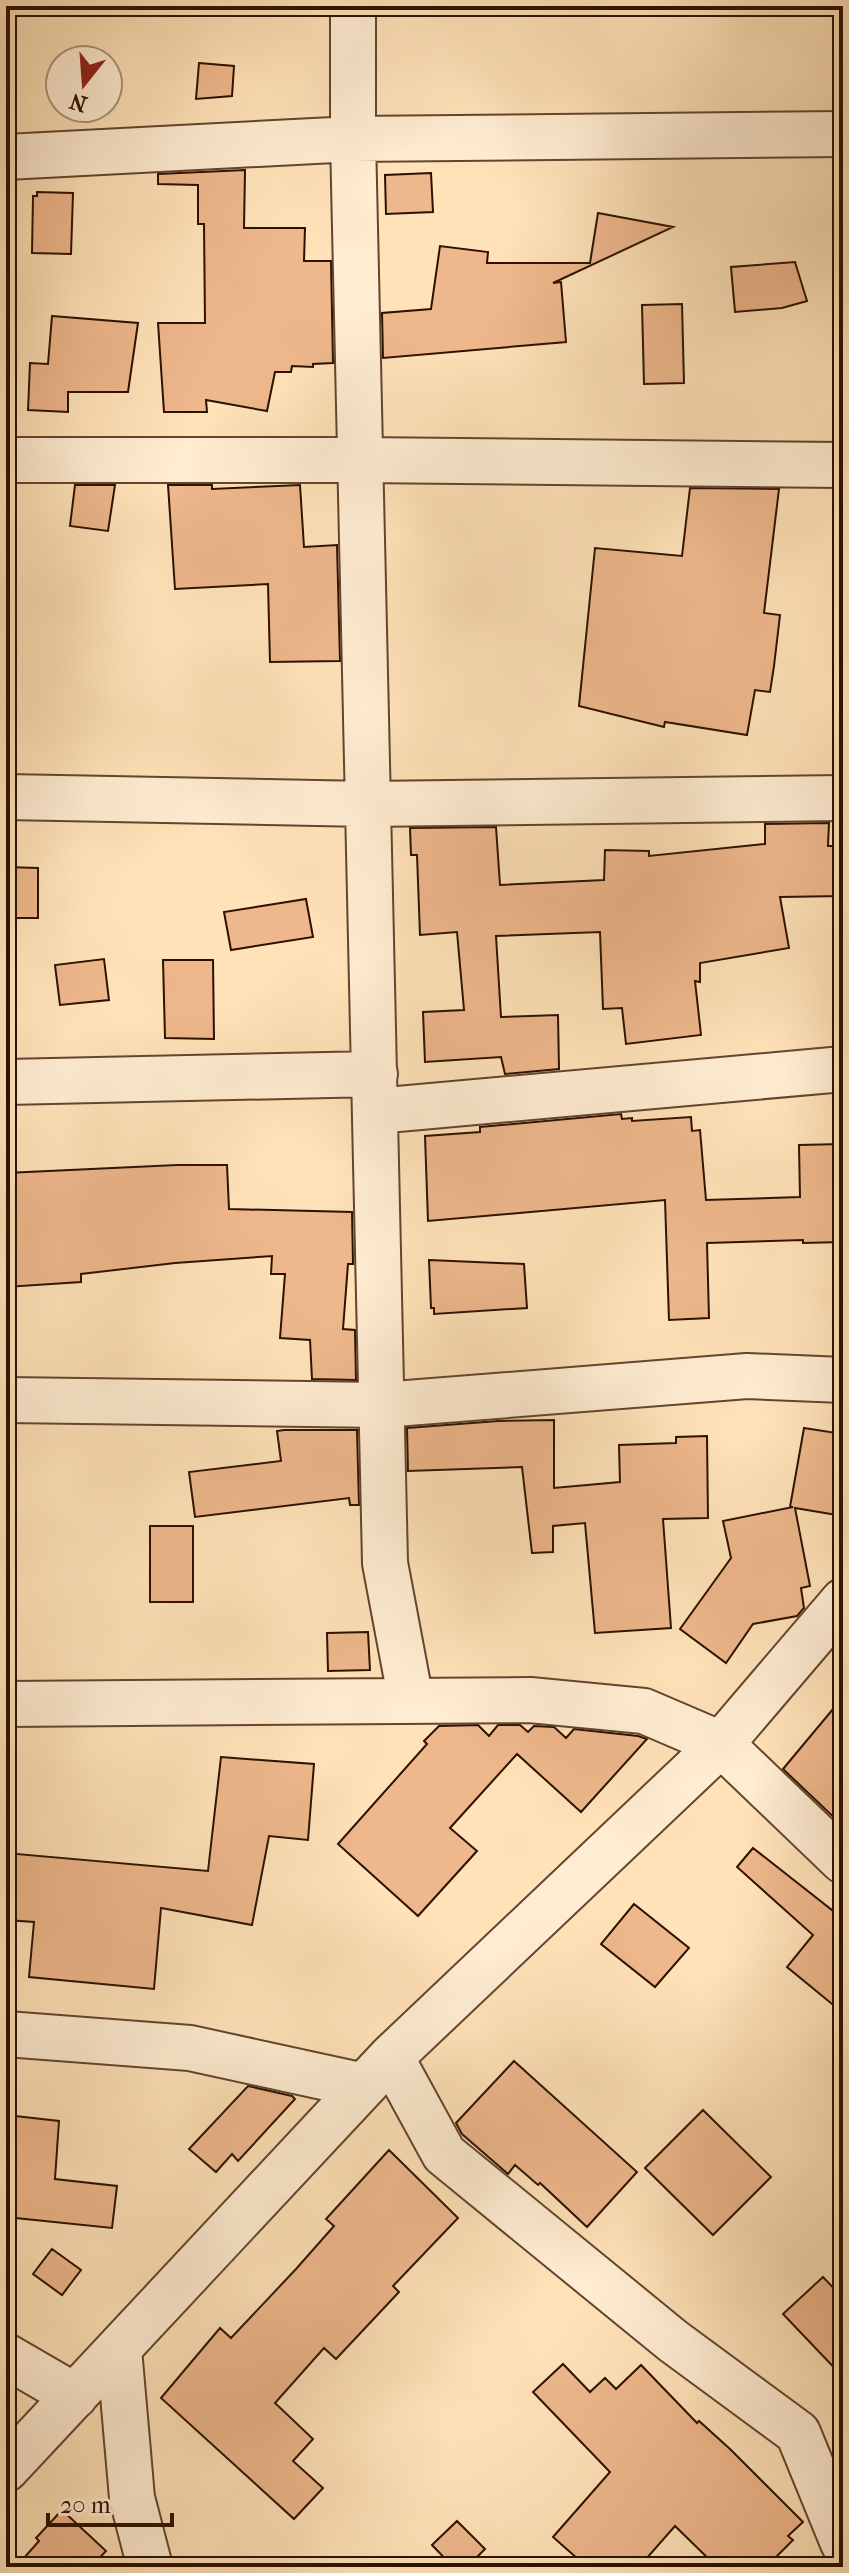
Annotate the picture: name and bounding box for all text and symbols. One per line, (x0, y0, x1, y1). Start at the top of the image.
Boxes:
north arrow (44, 44, 124, 124)
text: N (66, 87, 90, 117)
scale bar (48, 2477, 172, 2527)
text: 20 m (60, 2491, 111, 2519)

